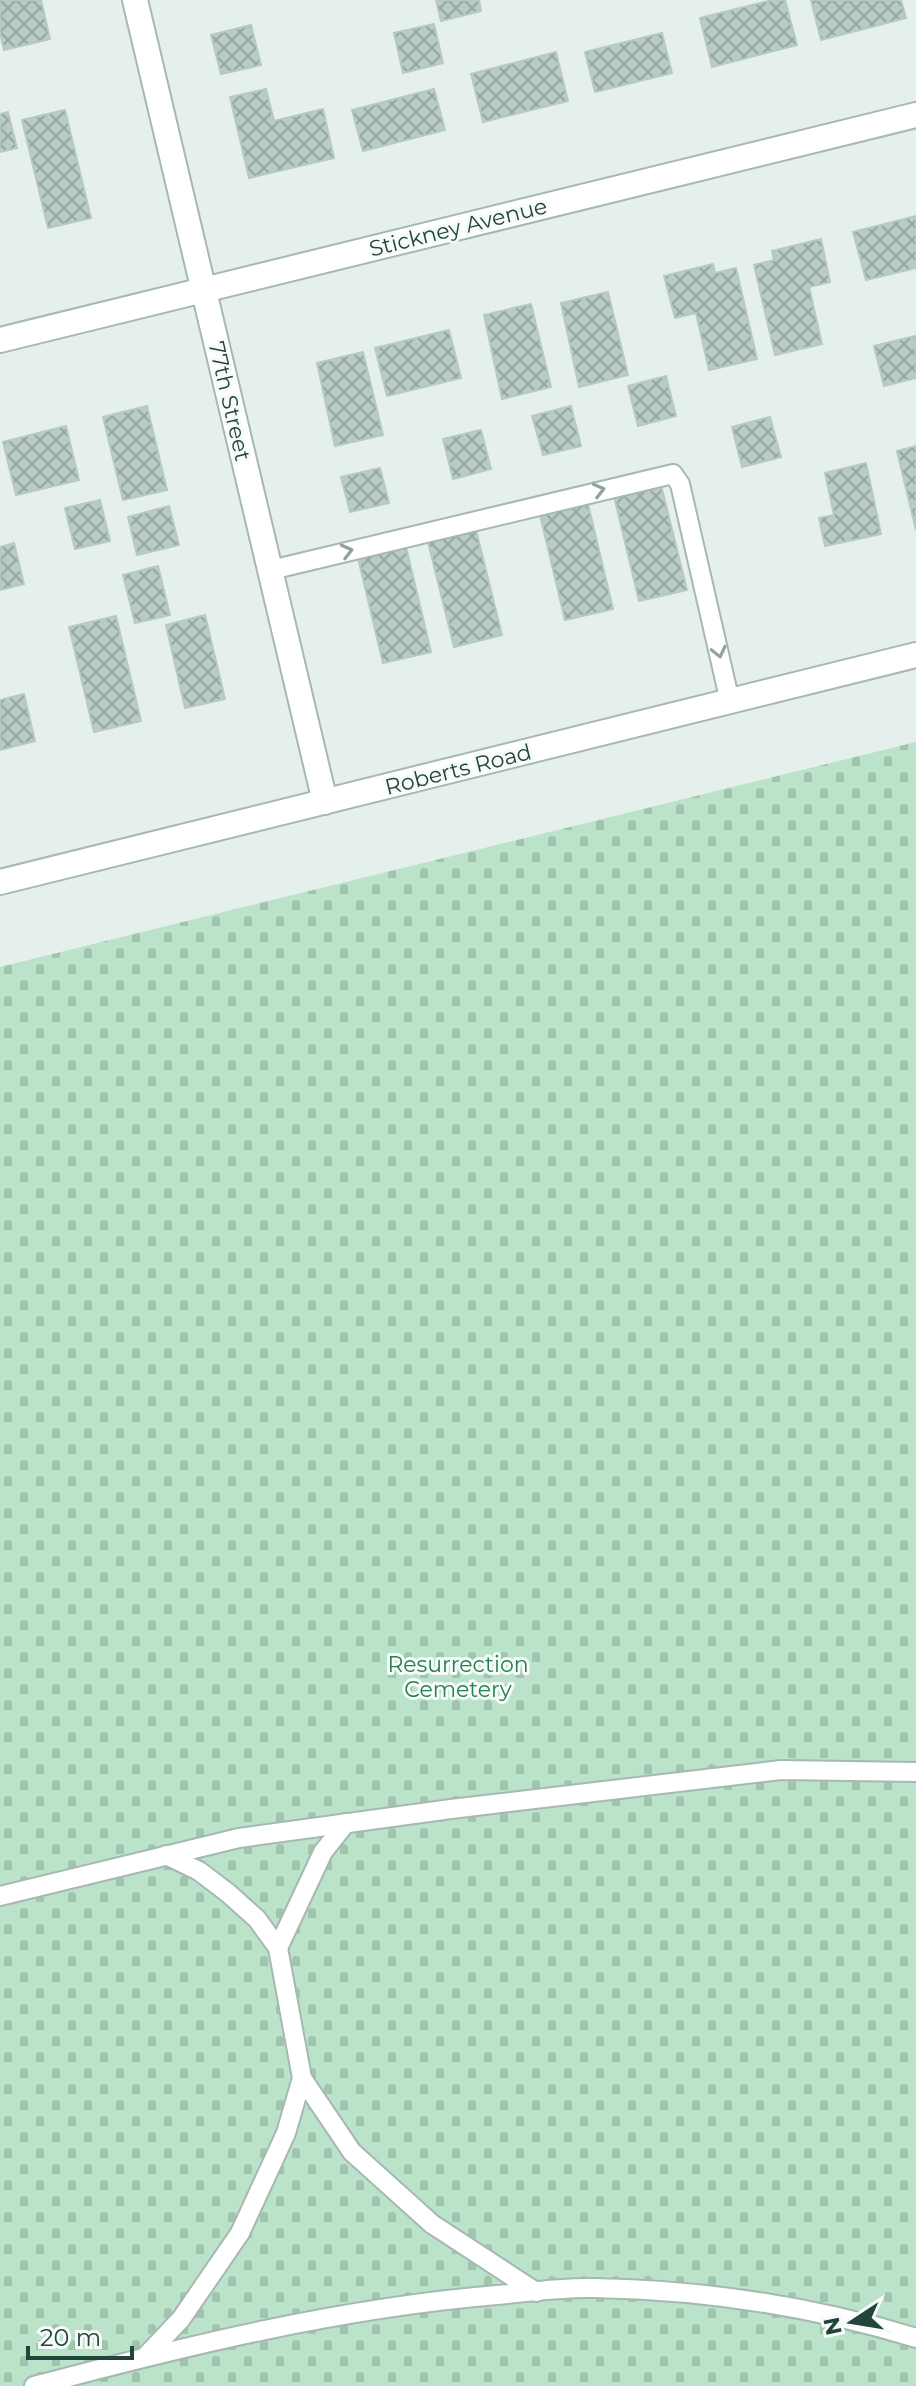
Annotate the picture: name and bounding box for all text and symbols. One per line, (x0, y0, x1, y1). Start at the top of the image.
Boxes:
street label: Stickney Avenue (366, 192, 550, 263)
street label: 77th Street (203, 339, 256, 463)
one-way arrow (592, 482, 606, 499)
one-way arrow (339, 544, 353, 561)
one-way arrow (709, 645, 726, 658)
street label: Roberts Road (382, 738, 534, 801)
park label: Resurrection Cemetery (387, 1651, 529, 1703)
north arrow (812, 2282, 892, 2362)
scale bar (28, 2310, 132, 2360)
text: N (818, 2315, 848, 2338)
text: 20 m (40, 2323, 101, 2352)

